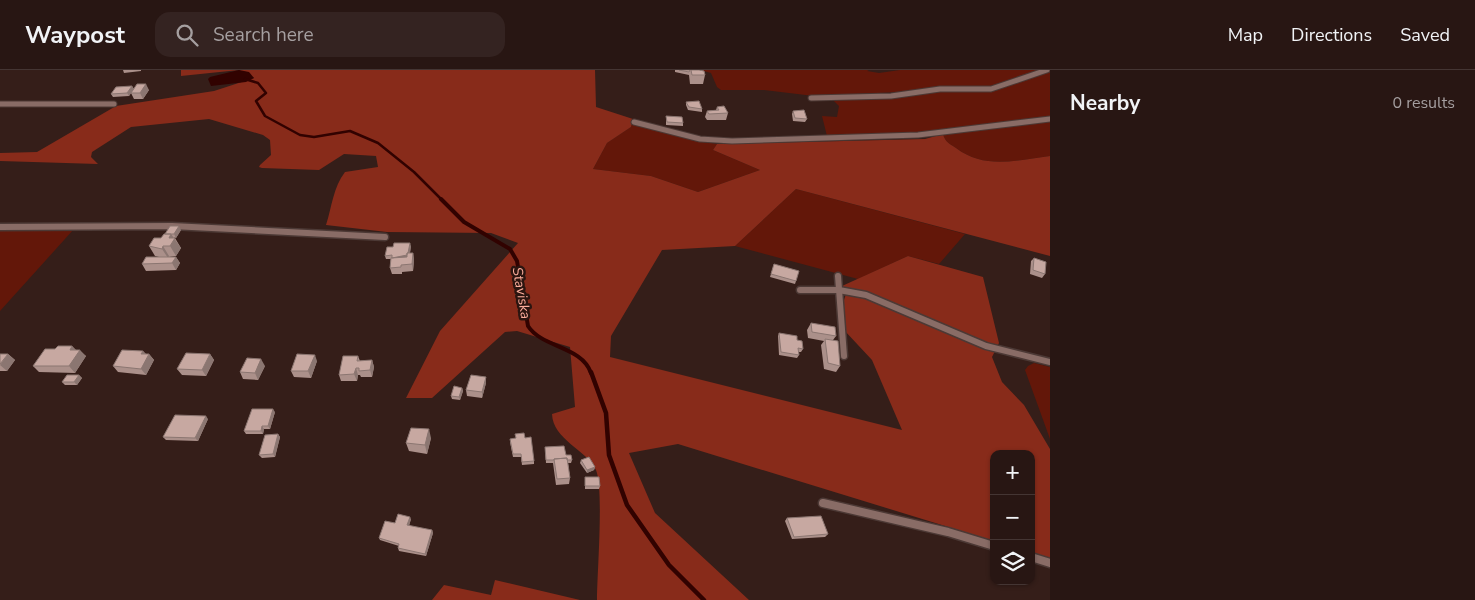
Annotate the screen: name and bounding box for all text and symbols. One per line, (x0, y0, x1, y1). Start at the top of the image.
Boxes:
search box (155, 12, 505, 57)
text: Waypost (25, 19, 125, 51)
icon: search (173, 21, 201, 49)
text: Search here (213, 22, 314, 48)
text: Map (1228, 23, 1263, 47)
text: Directions (1291, 23, 1372, 47)
text: Saved (1400, 23, 1450, 47)
text: Nearby (1070, 89, 1140, 117)
text: 0 results (1393, 92, 1455, 114)
water label: Staviska (508, 266, 535, 321)
map controls (990, 450, 1035, 585)
button: + (990, 450, 1035, 495)
button: − (990, 495, 1035, 540)
button: layers (990, 540, 1035, 585)

